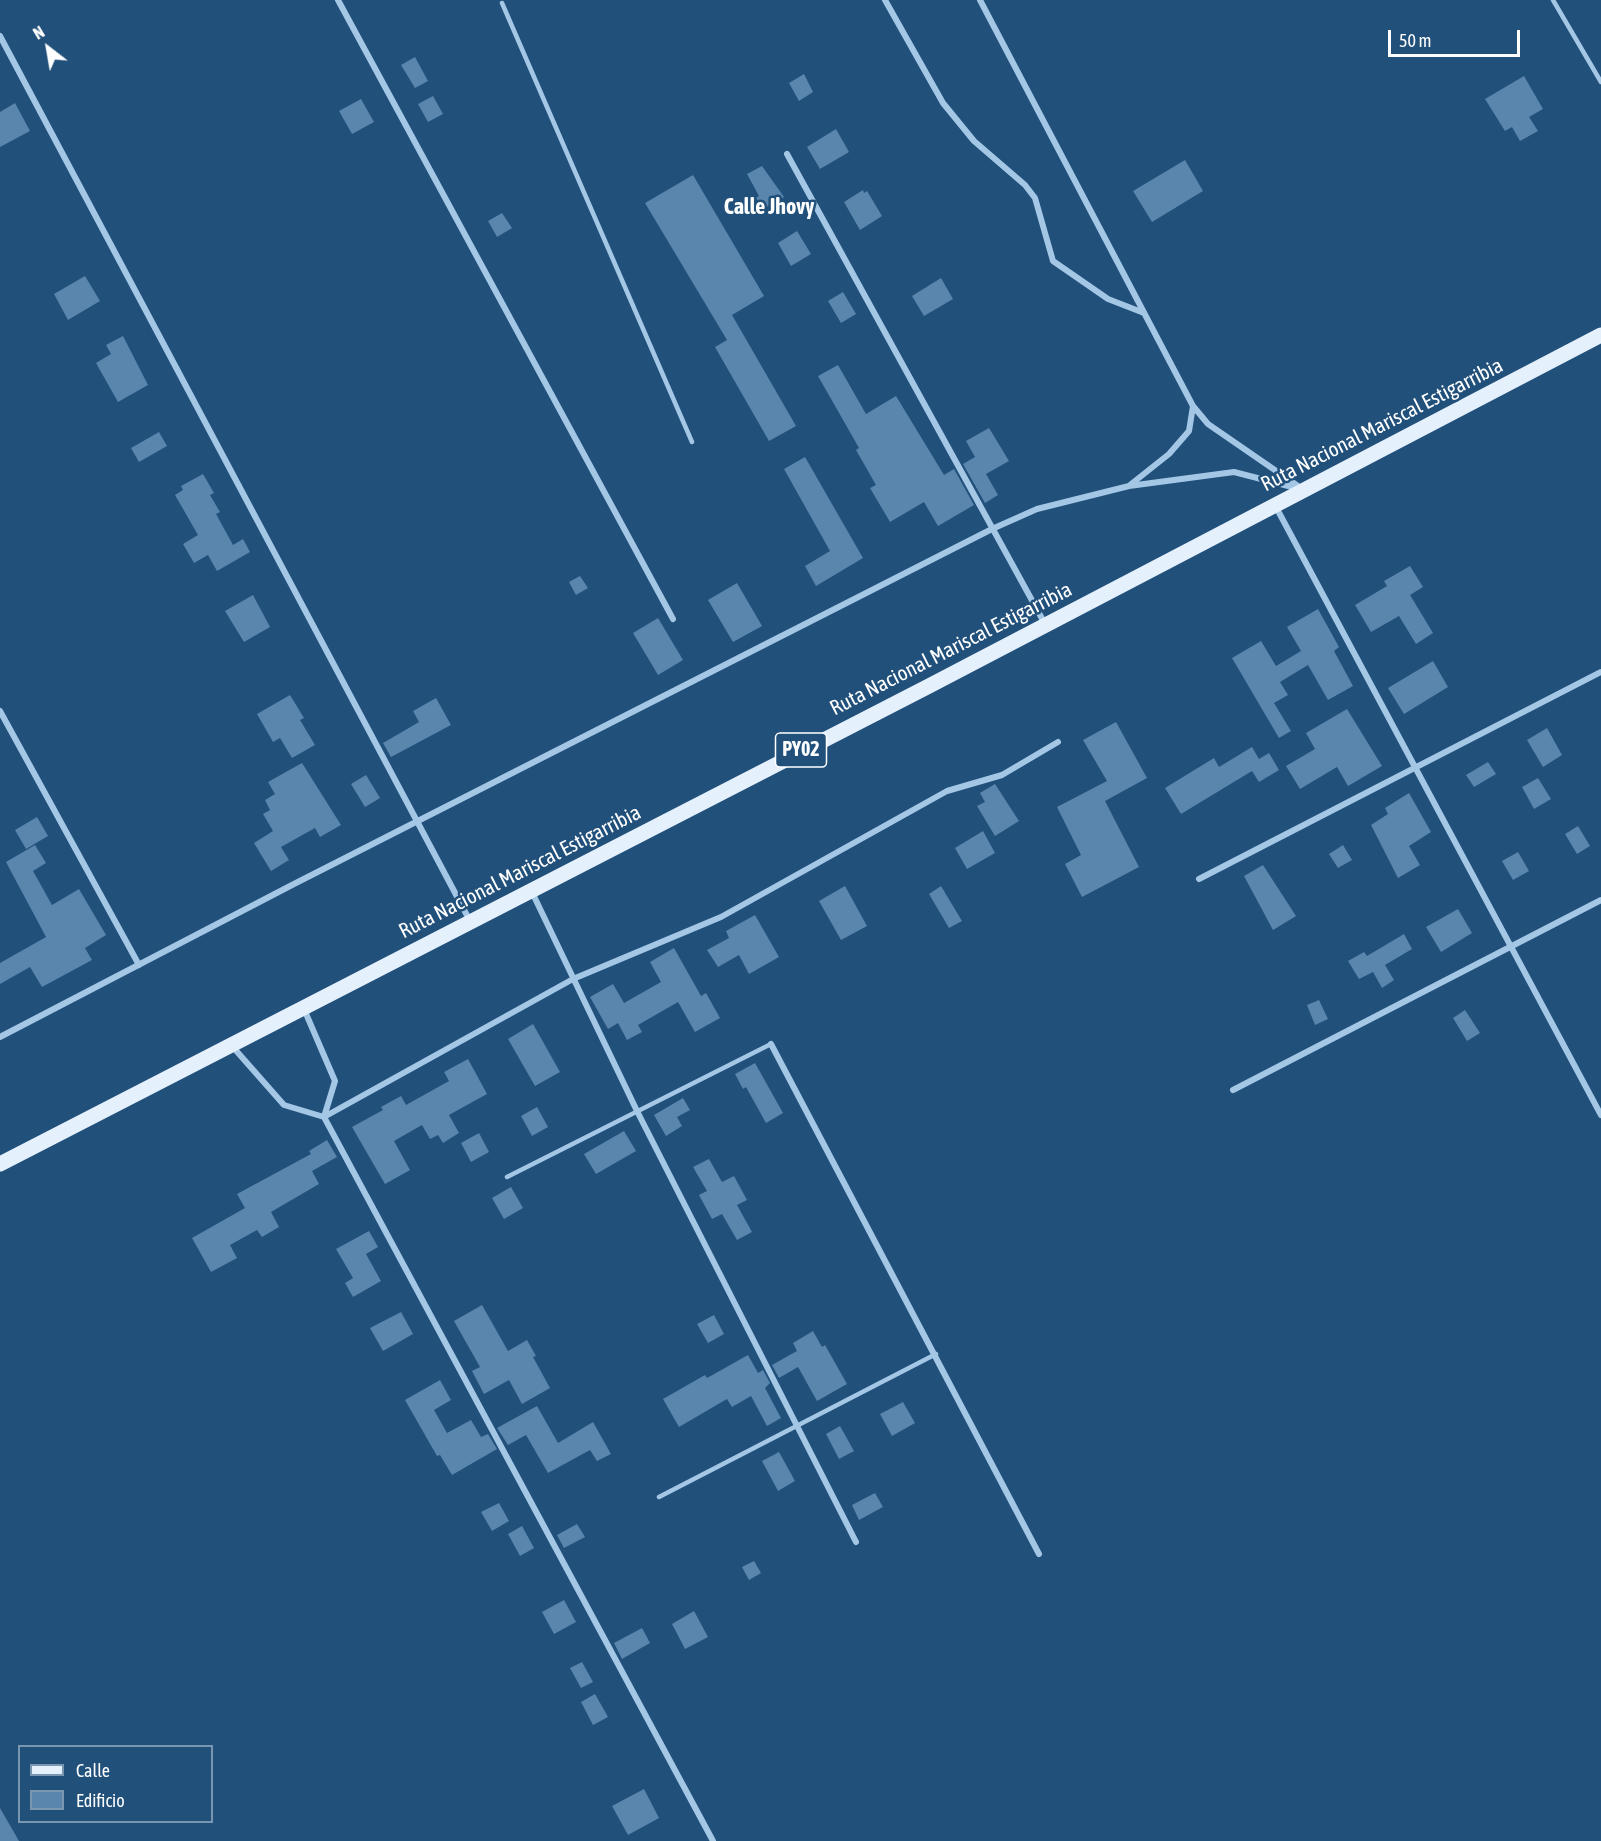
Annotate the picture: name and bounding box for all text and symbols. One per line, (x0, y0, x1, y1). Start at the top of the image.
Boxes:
north arrow (18, 18, 78, 78)
scale bar (1391, 18, 1523, 56)
text: N (30, 22, 47, 43)
text: 50 m (1399, 30, 1431, 51)
district label: Calle Jhovy (724, 194, 814, 220)
street label: Ruta Nacional Mariscal Estigarribia (1257, 353, 1507, 497)
street label: Ruta Nacional Mariscal Estigarribia (826, 577, 1076, 721)
road number: PY02 (776, 733, 826, 767)
street label: Ruta Nacional Mariscal Estigarribia (395, 800, 645, 944)
legend (18, 1745, 213, 1823)
text: Calle (76, 1760, 110, 1781)
text: Edificio (76, 1790, 125, 1811)

